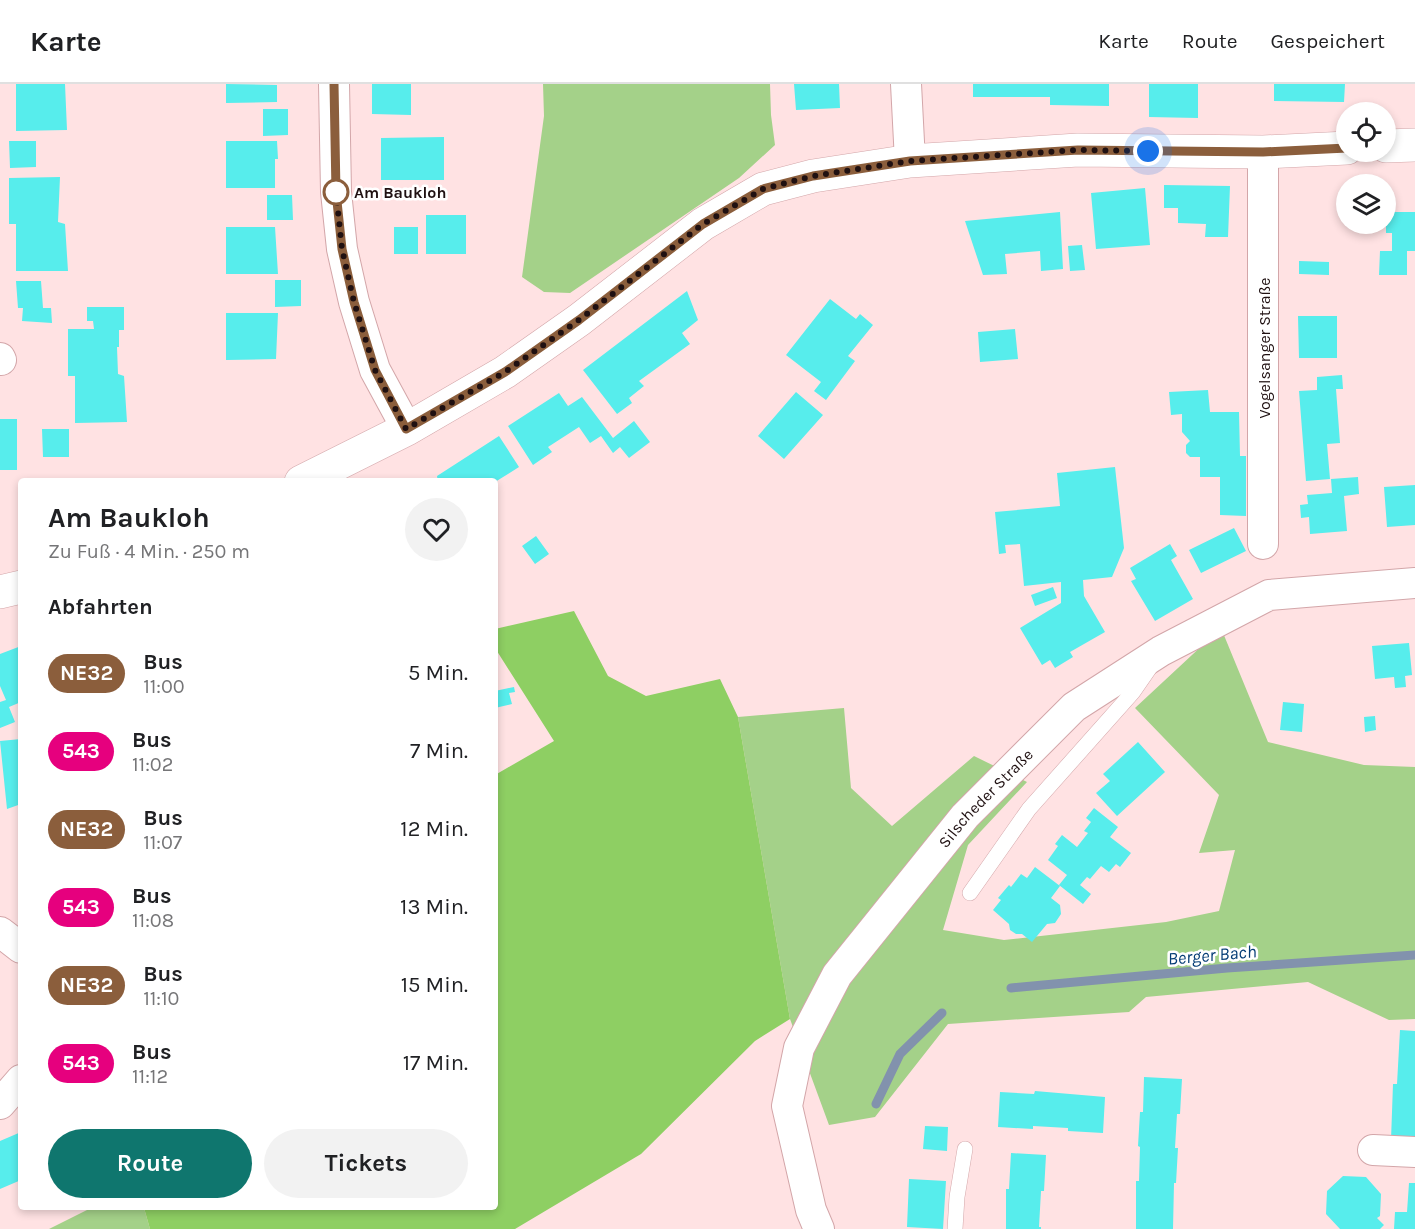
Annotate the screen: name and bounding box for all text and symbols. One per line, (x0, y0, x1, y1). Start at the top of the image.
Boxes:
text: Karte (30, 25, 102, 58)
text: Karte (1098, 29, 1149, 53)
text: Route (1182, 29, 1238, 53)
text: Gespeichert (1271, 29, 1385, 53)
map controls (1336, 102, 1396, 234)
button: locate (1336, 102, 1396, 162)
your location (1133, 136, 1163, 166)
button: layers (1336, 174, 1396, 234)
marker: Am Baukloh (323, 179, 349, 205)
place label: Am Baukloh (354, 183, 446, 202)
street label: Vogelsanger Straße (1255, 278, 1274, 418)
button: heart (405, 498, 468, 561)
text: Am Baukloh (48, 501, 210, 534)
text: Zu Fuß · 4 Min. · 250 m (48, 540, 250, 563)
text: Abfahrten (48, 594, 153, 620)
text: Bus (143, 649, 183, 675)
text: 5 Min. (408, 660, 468, 686)
text: NE32 (60, 661, 113, 685)
text: 11:00 (143, 675, 185, 698)
text: Bus (132, 727, 172, 753)
text: 7 Min. (410, 738, 468, 764)
text: 543 (62, 739, 100, 763)
street label: Silscheder Straße (934, 745, 1037, 852)
text: 11:02 (132, 753, 173, 776)
text: Bus (143, 805, 183, 831)
text: 12 Min. (400, 816, 468, 842)
text: NE32 (60, 817, 113, 841)
text: 11:07 (143, 831, 182, 854)
text: Bus (132, 883, 172, 909)
text: 13 Min. (400, 894, 468, 920)
text: 543 (62, 895, 100, 919)
text: 11:08 (132, 909, 174, 932)
water label: Berger Bach (1167, 940, 1257, 970)
text: Bus (143, 961, 183, 987)
text: 15 Min. (401, 972, 468, 998)
text: NE32 (60, 973, 113, 997)
text: 11:10 (143, 987, 179, 1010)
text: Bus (132, 1039, 172, 1065)
text: 17 Min. (403, 1050, 468, 1076)
text: 543 (62, 1051, 100, 1075)
text: 11:12 (132, 1065, 168, 1088)
button: Route (48, 1129, 252, 1198)
button: Tickets (264, 1129, 468, 1198)

